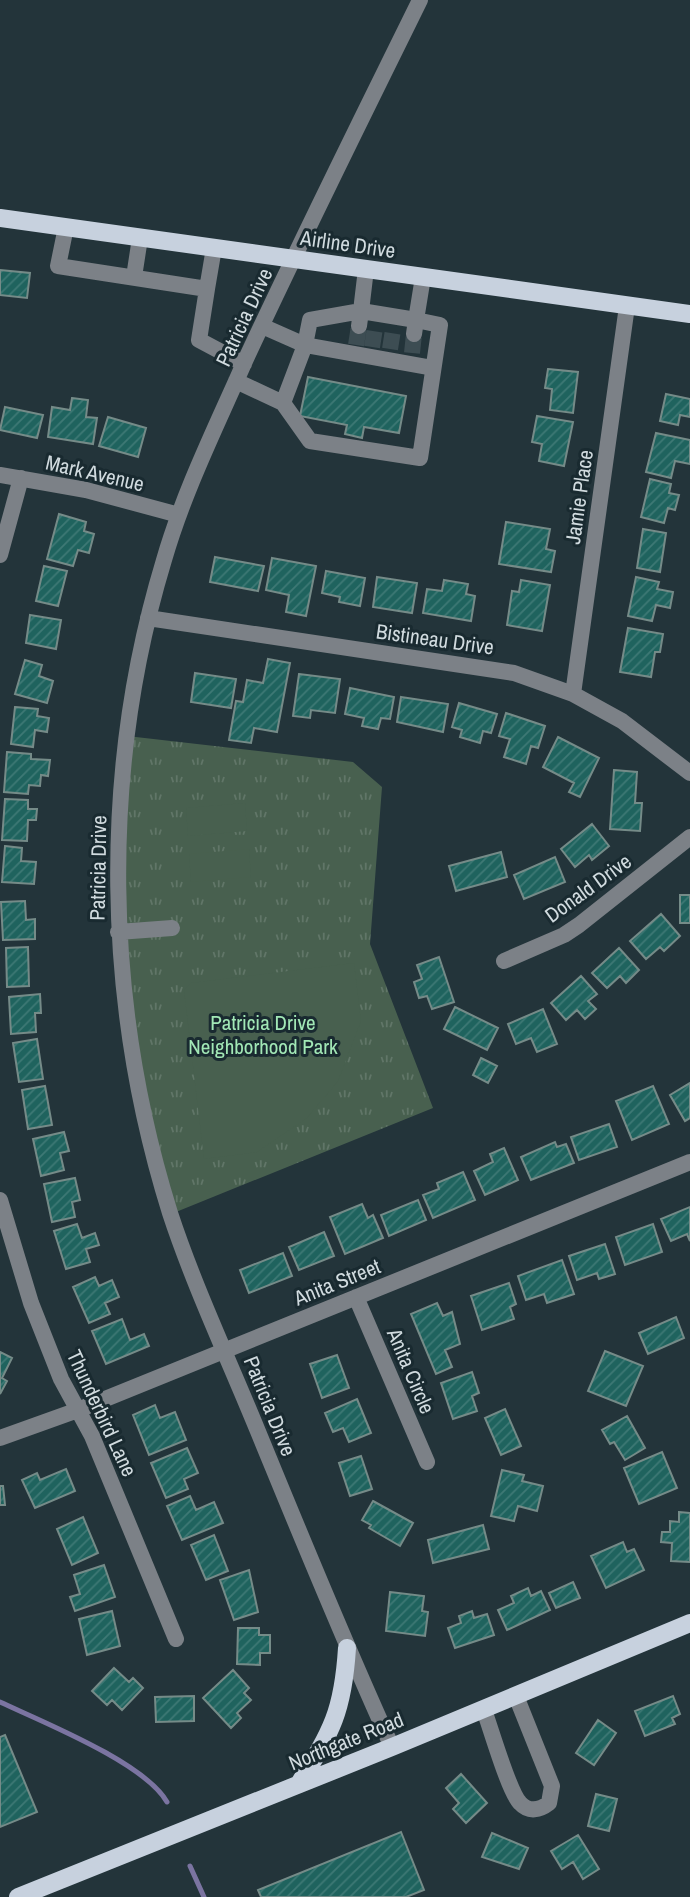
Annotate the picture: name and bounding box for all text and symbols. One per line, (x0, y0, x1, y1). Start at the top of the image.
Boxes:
street label: Airline Drive (298, 223, 397, 265)
street label: Patricia Drive (209, 263, 279, 371)
street label: Mark Avenue (43, 448, 147, 498)
street label: Jamie Place (558, 448, 600, 546)
street label: Bistineau Drive (374, 616, 496, 662)
street label: Patricia Drive (83, 815, 113, 921)
street label: Donald Drive (539, 847, 637, 929)
park label: Patricia Drive Neighborhood Park (188, 1008, 338, 1061)
street label: Anita Street (288, 1251, 385, 1313)
street label: Anita Circle (380, 1323, 442, 1418)
street label: Thunderbird Lane (60, 1345, 144, 1481)
street label: Patricia Drive (237, 1352, 303, 1460)
street label: Northgate Road (284, 1705, 408, 1777)

